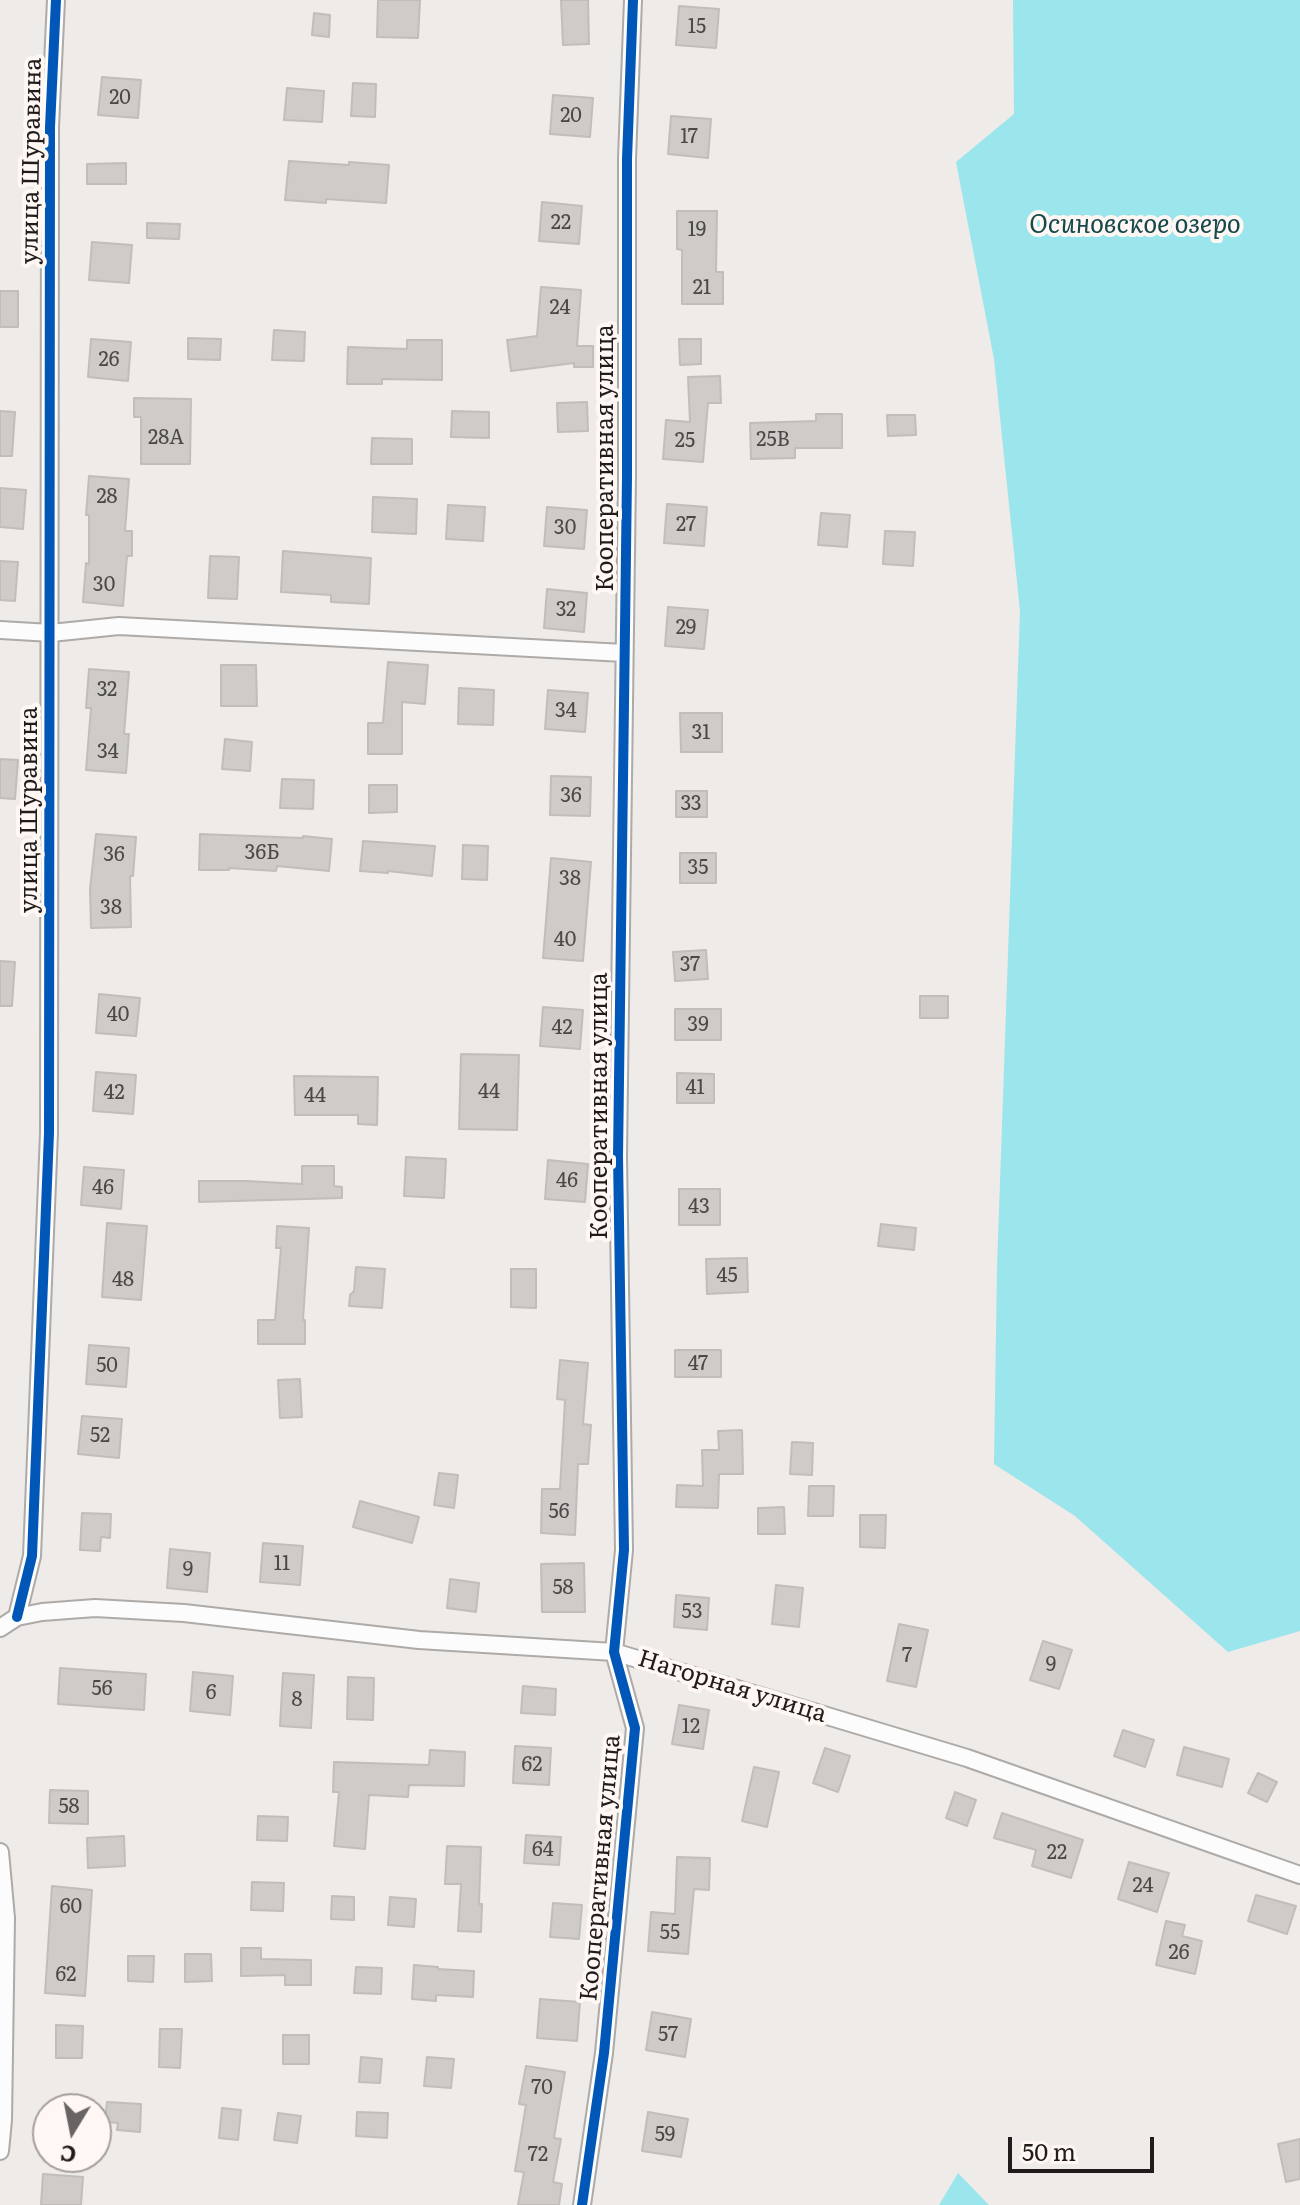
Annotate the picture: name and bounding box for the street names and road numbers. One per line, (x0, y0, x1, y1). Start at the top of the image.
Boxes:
street label: улица Шуравина (16, 57, 48, 265)
street label: Кооперативная улица (592, 324, 620, 592)
street label: улица Шуравина (16, 707, 44, 913)
street label: Кооперативная улица (586, 972, 614, 1240)
street label: Нагорная улица (634, 1645, 830, 1729)
street label: Кооперативная улица (575, 1734, 627, 2002)

